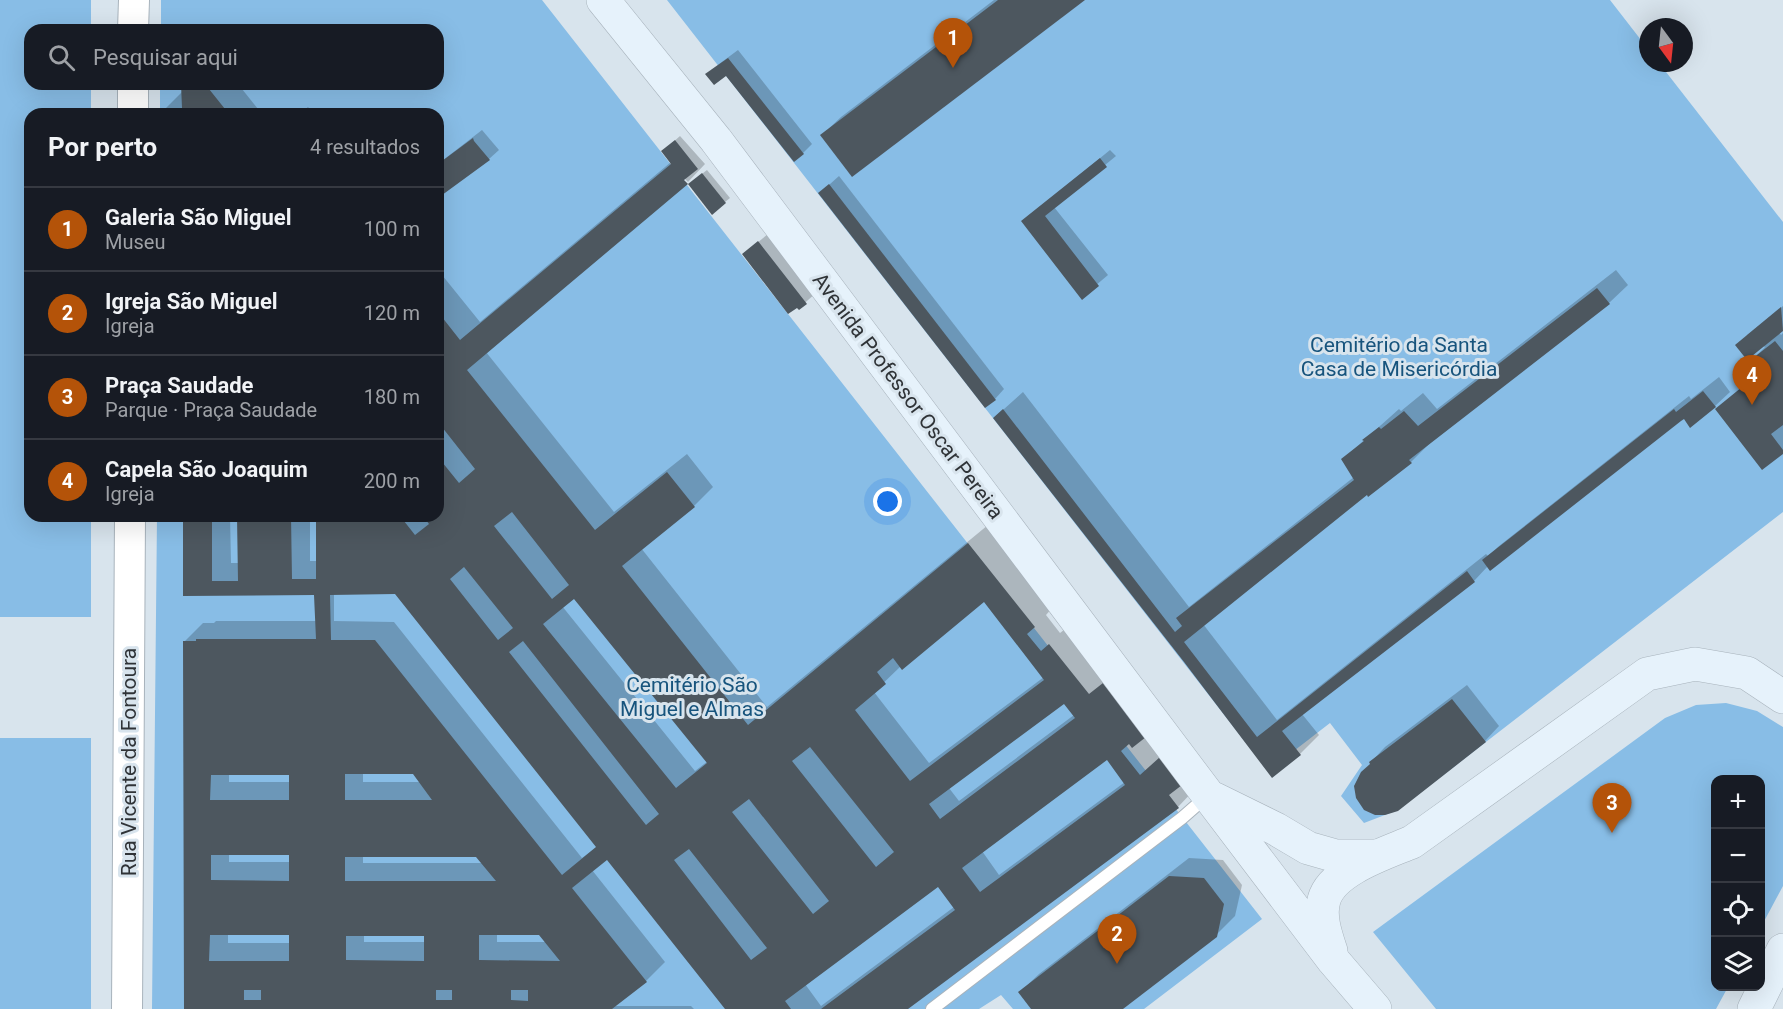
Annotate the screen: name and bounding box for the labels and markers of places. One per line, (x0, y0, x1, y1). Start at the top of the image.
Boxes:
pin: 1 (934, 19, 972, 68)
pin: 4 (1732, 356, 1772, 405)
pin: 3 (1592, 784, 1632, 833)
pin: 2 (1098, 914, 1136, 964)

